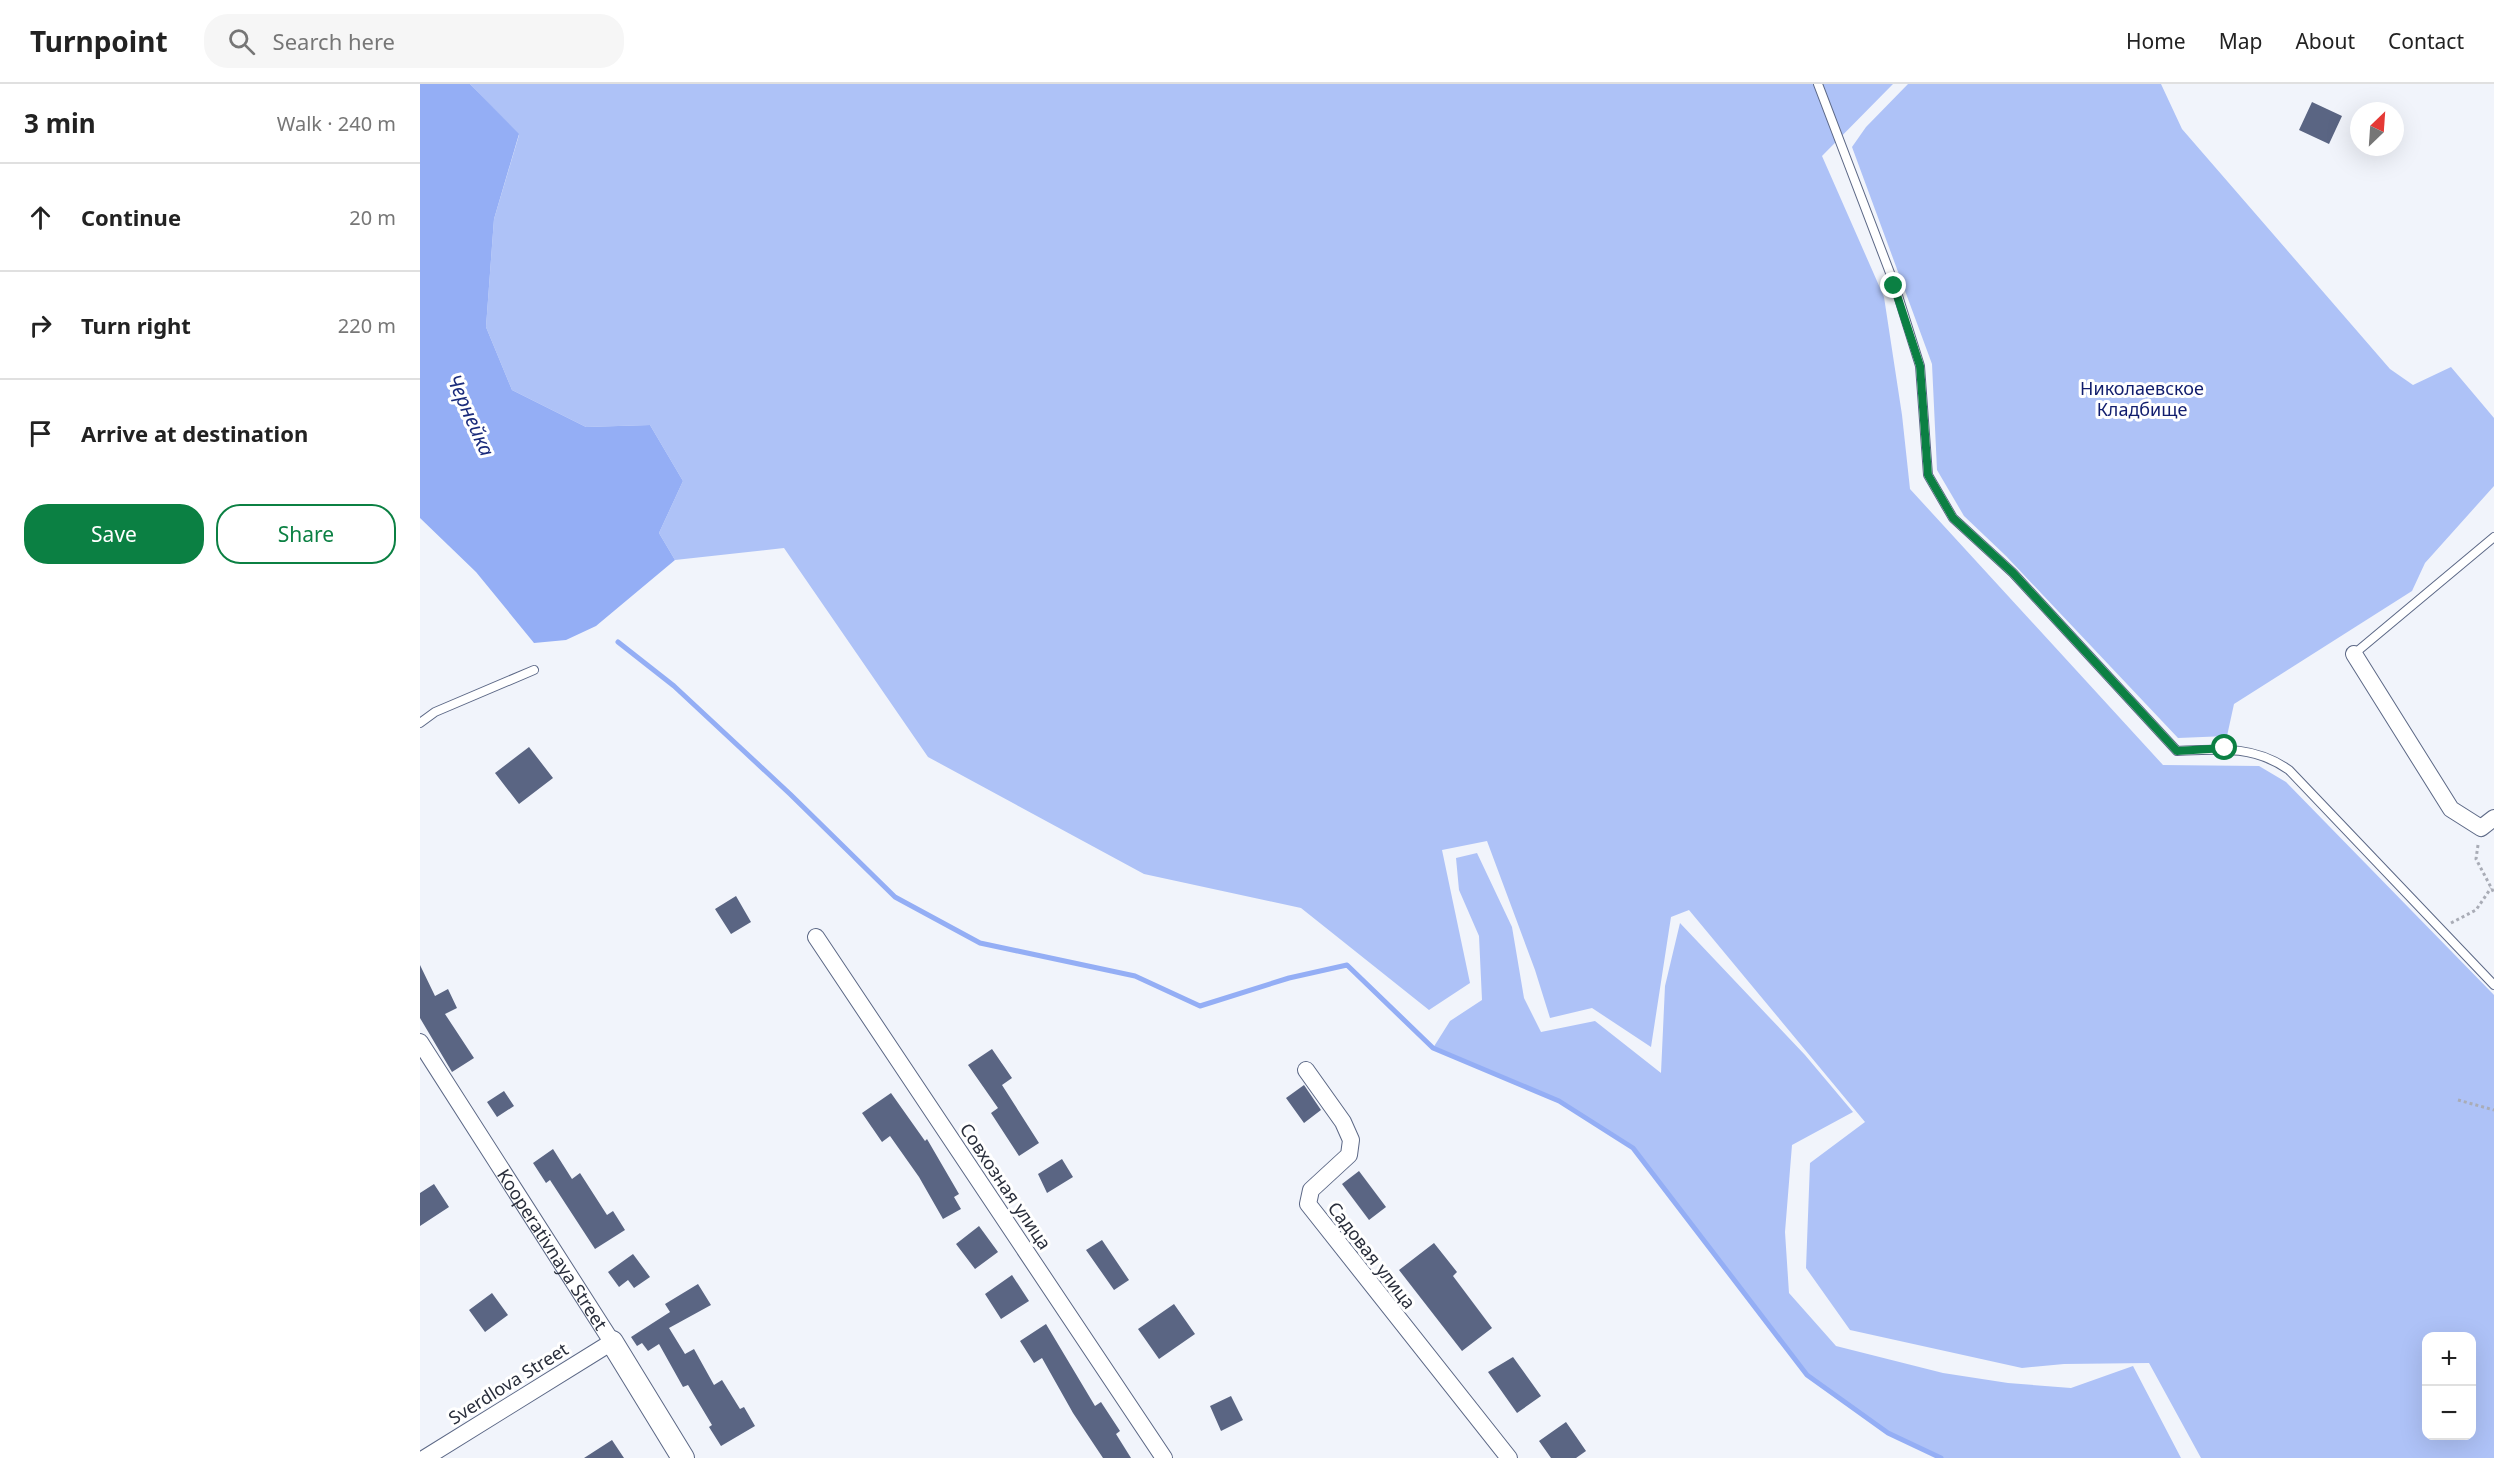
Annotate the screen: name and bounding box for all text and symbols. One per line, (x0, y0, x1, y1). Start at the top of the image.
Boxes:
search box (204, 14, 624, 68)
text: Turnpoint (30, 22, 168, 60)
icon: search (225, 25, 258, 58)
text: Search here (273, 26, 395, 56)
text: Home (2126, 27, 2186, 55)
text: Map (2219, 27, 2262, 55)
text: About (2295, 27, 2355, 55)
text: Contact (2388, 27, 2464, 55)
north arrow (2350, 102, 2404, 156)
text: 3 min (24, 105, 96, 141)
text: Walk · 240 m (277, 110, 396, 137)
icon: ahead (24, 201, 57, 234)
text: Continue (81, 202, 181, 232)
text: 20 m (349, 204, 396, 231)
route end (1880, 272, 1906, 298)
icon: right (24, 309, 57, 342)
text: Turn right (81, 310, 191, 340)
text: 220 m (338, 312, 396, 339)
water label: Чернейка (441, 370, 501, 460)
park label: Николаевское Кладбище (2080, 376, 2204, 421)
icon: arrive (24, 417, 57, 450)
text: Arrive at destination (81, 418, 308, 448)
button: Save (24, 504, 204, 564)
button: Share (216, 504, 396, 564)
route start (2211, 734, 2237, 760)
street label: Совхозная улица (955, 1118, 1057, 1254)
street label: Kooperativnaya Street (492, 1164, 613, 1335)
street label: Садовая улица (1323, 1197, 1421, 1313)
map controls (2422, 1332, 2476, 1440)
button: + (2422, 1332, 2476, 1386)
street label: Sverdlova Street (444, 1336, 573, 1429)
button: − (2422, 1386, 2476, 1440)

